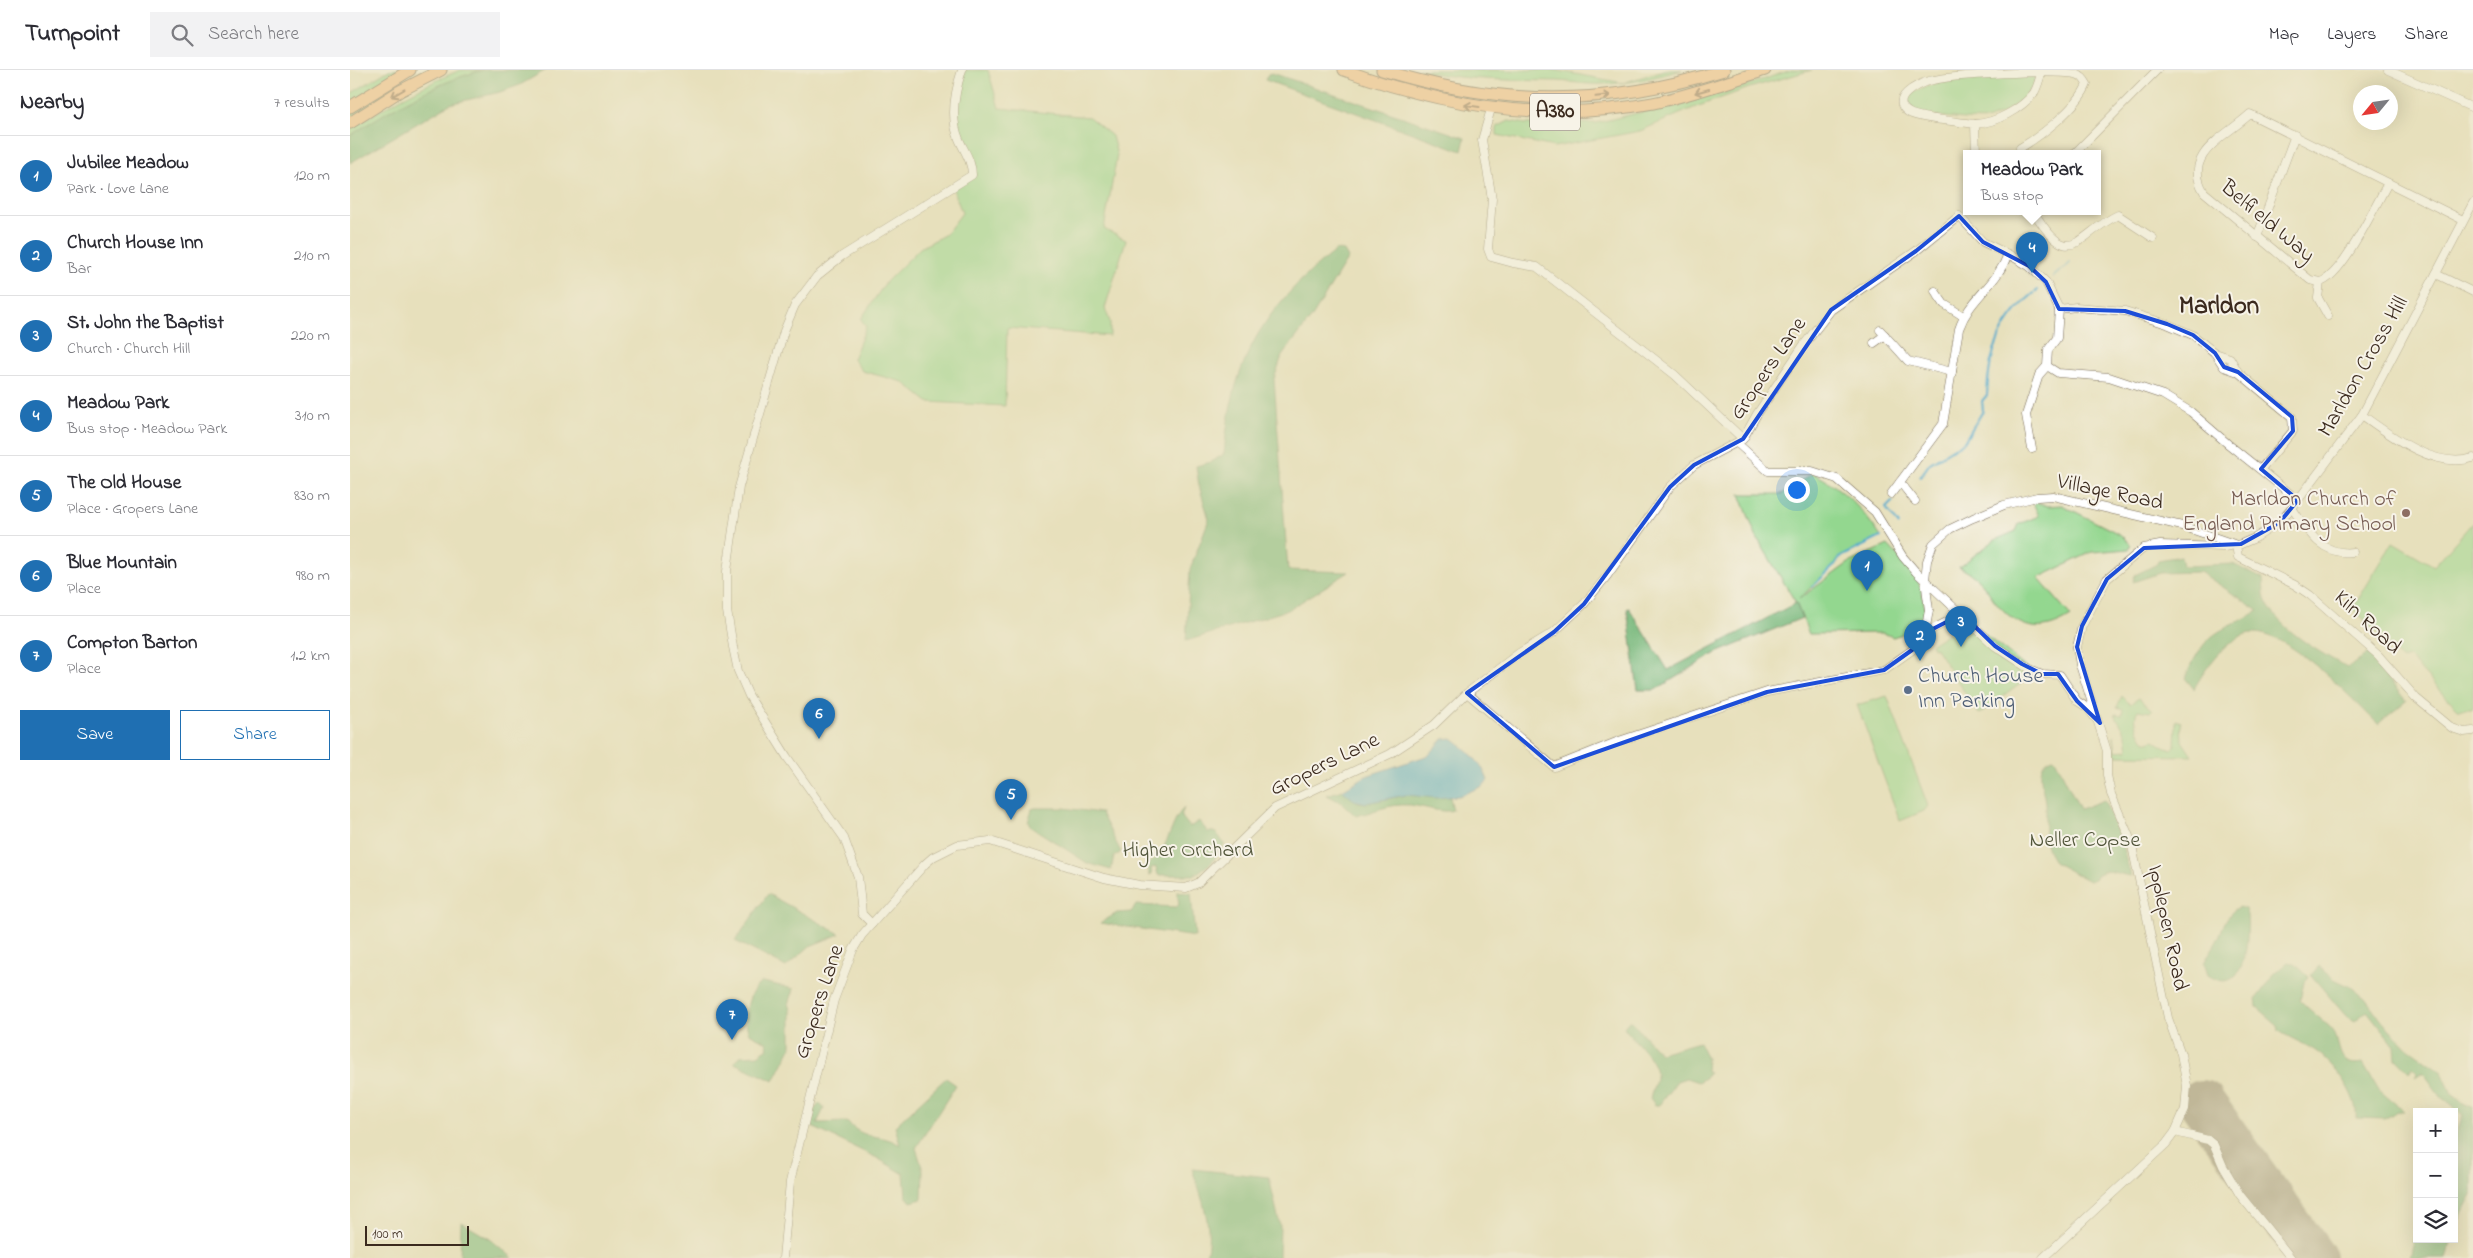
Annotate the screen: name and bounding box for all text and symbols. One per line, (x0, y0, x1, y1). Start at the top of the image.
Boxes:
search box (150, 12, 500, 57)
text: Turnpoint (25, 17, 120, 52)
icon: search (168, 21, 196, 49)
text: Search here (208, 21, 299, 48)
text: Map (2269, 22, 2299, 48)
text: Layers (2327, 22, 2377, 48)
text: Share (2405, 22, 2448, 48)
north arrow (2353, 85, 2398, 130)
one-way arrow (1695, 86, 1711, 96)
text: Nearby (20, 88, 84, 118)
one-way arrow (391, 88, 405, 98)
text: 7 results (274, 91, 330, 115)
one-way arrow (1594, 91, 1610, 101)
road number: A380 (1530, 94, 1580, 131)
one-way arrow (1465, 101, 1481, 111)
text: Jubilee Meadow (67, 150, 189, 177)
popup (1963, 150, 2101, 215)
text: Meadow Park (1981, 157, 2083, 184)
text: 1 (33, 164, 39, 188)
text: 120 m (294, 164, 330, 188)
street label: Belfield Way (2211, 172, 2321, 272)
text: Park · Love Lane (67, 177, 169, 201)
text: Bus stop (1981, 184, 2043, 208)
text: Church House Inn (67, 230, 203, 257)
pin: 4 (2016, 232, 2048, 273)
text: 2 (32, 244, 40, 268)
text: 210 m (294, 244, 330, 268)
text: Bar (67, 257, 91, 281)
district label: Marldon (2179, 289, 2259, 325)
street label: Marldon Cross Hill (2311, 290, 2417, 444)
text: St. John the Baptist (67, 310, 224, 337)
street label: Gropers Lane (1723, 311, 1815, 427)
text: 3 (33, 324, 39, 348)
text: 220 m (291, 324, 330, 348)
text: Church · Church Hill (67, 337, 190, 361)
text: Meadow Park (67, 390, 169, 417)
text: 4 (33, 404, 39, 428)
text: 310 m (295, 404, 330, 428)
text: Bus stop · Meadow Park (67, 417, 227, 441)
street label: Village Road (2053, 466, 2166, 521)
text: The Old House (67, 470, 181, 497)
your location (1784, 477, 1810, 503)
text: 5 (31, 484, 41, 508)
text: 830 m (294, 484, 330, 508)
place label: Marldon Church of England Primary School (2183, 484, 2397, 542)
text: Place · Gropers Lane (67, 497, 198, 521)
marker: Marldon Church of England Primary School (2400, 507, 2412, 519)
text: Blue Mountain (67, 550, 177, 577)
pin: 1 (1851, 550, 1883, 591)
text: 6 (32, 564, 40, 588)
text: 980 m (296, 564, 330, 588)
text: Place (67, 577, 101, 601)
street label: Kiln Road (2326, 583, 2408, 663)
pin: 3 (1945, 606, 1977, 647)
pin: 2 (1904, 620, 1936, 661)
text: Compton Barton (67, 630, 197, 657)
text: 7 (33, 644, 39, 668)
text: 1.2 km (290, 644, 330, 668)
text: Place (67, 657, 101, 681)
place label: Church House Inn Parking (1918, 661, 2044, 719)
marker: Church House Inn Parking (1902, 684, 1914, 696)
pin: 6 (803, 698, 835, 739)
button: Save (20, 710, 170, 760)
button: Share (180, 710, 330, 760)
street label: Gropers Lane (1265, 725, 1385, 805)
pin: 5 (995, 779, 1027, 820)
park label: Neller Copse (2030, 825, 2141, 857)
park label: Higher Orchard (1123, 835, 1253, 868)
street label: Ipplepen Road (2138, 862, 2196, 994)
street label: Gropers Lane (787, 941, 854, 1063)
pin: 7 (716, 999, 748, 1040)
map controls (2413, 1108, 2458, 1243)
button: + (2413, 1108, 2458, 1153)
button: − (2413, 1153, 2458, 1198)
button: layers (2413, 1198, 2458, 1243)
scale bar (365, 1223, 469, 1246)
text: 100 m (372, 1224, 403, 1245)

